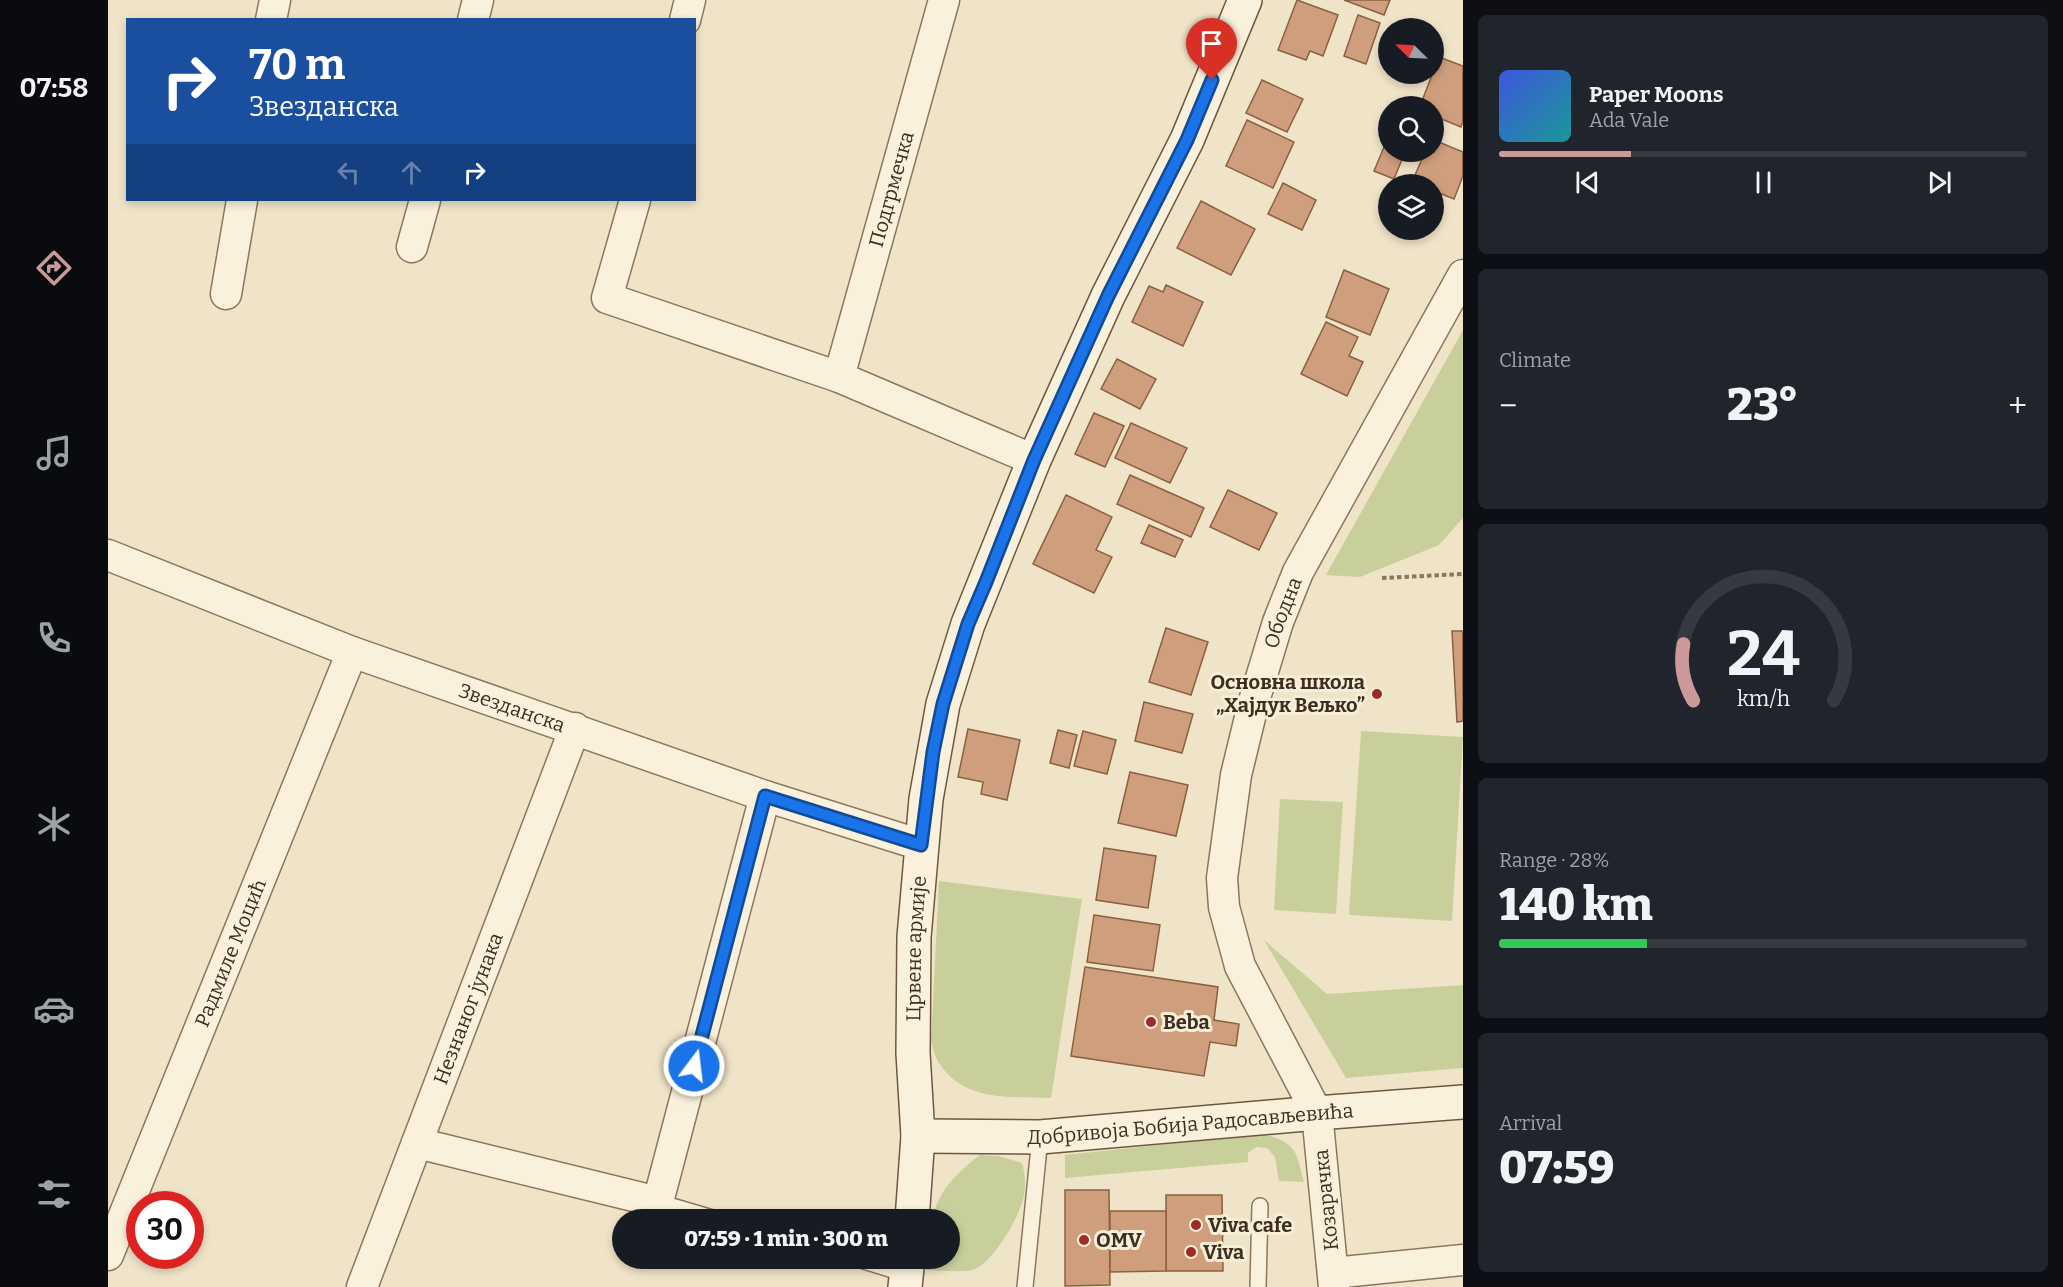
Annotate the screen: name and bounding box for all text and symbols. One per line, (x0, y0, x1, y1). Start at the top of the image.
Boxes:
pin (1186, 18, 1237, 80)
north arrow (1378, 18, 1444, 84)
map controls (1378, 18, 1444, 240)
icon: arrive (1195, 27, 1228, 60)
text: 70 m (249, 40, 345, 90)
icon: right (150, 42, 228, 120)
text: 07:58 (20, 72, 89, 104)
text: Paper Moons (1589, 81, 1724, 108)
text: Звезданска (249, 91, 399, 123)
button: search (1378, 96, 1444, 162)
text: Ada Vale (1589, 108, 1669, 132)
street label: Подгрмечка (864, 128, 919, 250)
icon: left (332, 156, 365, 189)
icon: ahead (395, 156, 428, 189)
icon: right (458, 156, 491, 189)
icon: previous (1571, 166, 1604, 199)
icon: pause (1747, 166, 1780, 199)
icon: next (1923, 166, 1956, 199)
button: layers (1378, 174, 1444, 240)
icon: directions (33, 247, 75, 289)
text: Climate (1499, 348, 1571, 372)
text: 23° (1727, 378, 1798, 432)
text: − (1499, 386, 1517, 426)
text: + (2008, 386, 2027, 426)
icon: music (33, 432, 75, 474)
street label: Ободна (1259, 573, 1307, 651)
icon: phone (33, 617, 75, 659)
text: 24 (1726, 617, 1800, 692)
place label: Основна школа „Хајдук Вељко” (1211, 670, 1365, 717)
street label: Звезданска (456, 678, 568, 737)
text: km/h (1736, 686, 1790, 712)
marker: Основна школа „Хајдук Вељко” (1370, 687, 1384, 701)
icon: climate (33, 803, 75, 845)
text: Range · 28% (1499, 848, 1609, 872)
street label: Радмиле Моцић (190, 875, 271, 1030)
street label: Црвене армије (901, 875, 931, 1021)
text: 140 km (1499, 878, 1653, 932)
street label: Незнаног јунака (428, 929, 508, 1088)
icon: car (33, 988, 75, 1030)
place label: Beba (1163, 1010, 1210, 1034)
marker: Beba (1144, 1015, 1158, 1029)
position arrow (662, 1034, 726, 1098)
street label: Добривоја Бобија Радосављевића (1027, 1098, 1354, 1149)
text: Arrival (1499, 1111, 1562, 1135)
text: 07:59 (1499, 1141, 1614, 1195)
street label: Козарачка (1309, 1148, 1343, 1252)
icon: filters (33, 1173, 75, 1215)
speed limit sign: 30 (126, 1191, 204, 1269)
place label: Viva cafe (1208, 1213, 1292, 1237)
marker: Viva cafe (1189, 1218, 1203, 1232)
text: 07:59 · 1 min · 300 m (684, 1225, 888, 1252)
place label: OMV (1096, 1228, 1143, 1252)
marker: OMV (1077, 1233, 1091, 1247)
place label: Viva (1203, 1240, 1244, 1264)
marker: Viva (1184, 1245, 1198, 1259)

